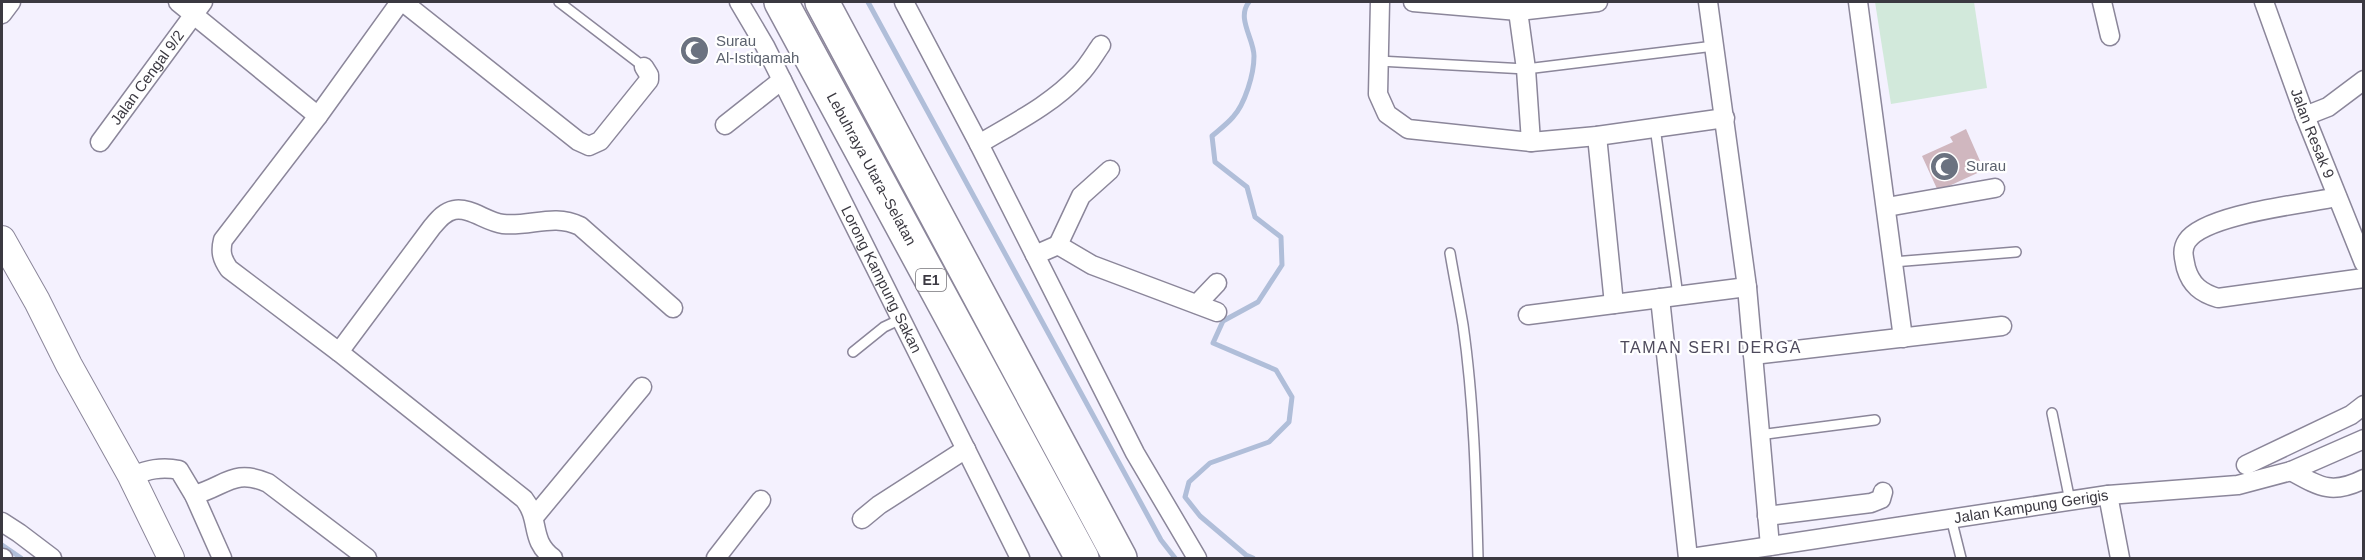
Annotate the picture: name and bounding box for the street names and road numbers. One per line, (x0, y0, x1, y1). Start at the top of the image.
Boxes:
street label: Jalan Cengal 9/2 (107, 27, 187, 128)
street label: Jalan Resak 9 (2288, 86, 2338, 181)
street label: Lebuhraya Utara–Selatan (824, 90, 920, 248)
street label: Lorong Kampung Sakan (838, 203, 925, 356)
road number: E1 (916, 269, 946, 291)
street label: Jalan Kampung Gerigis (1953, 486, 2109, 526)

